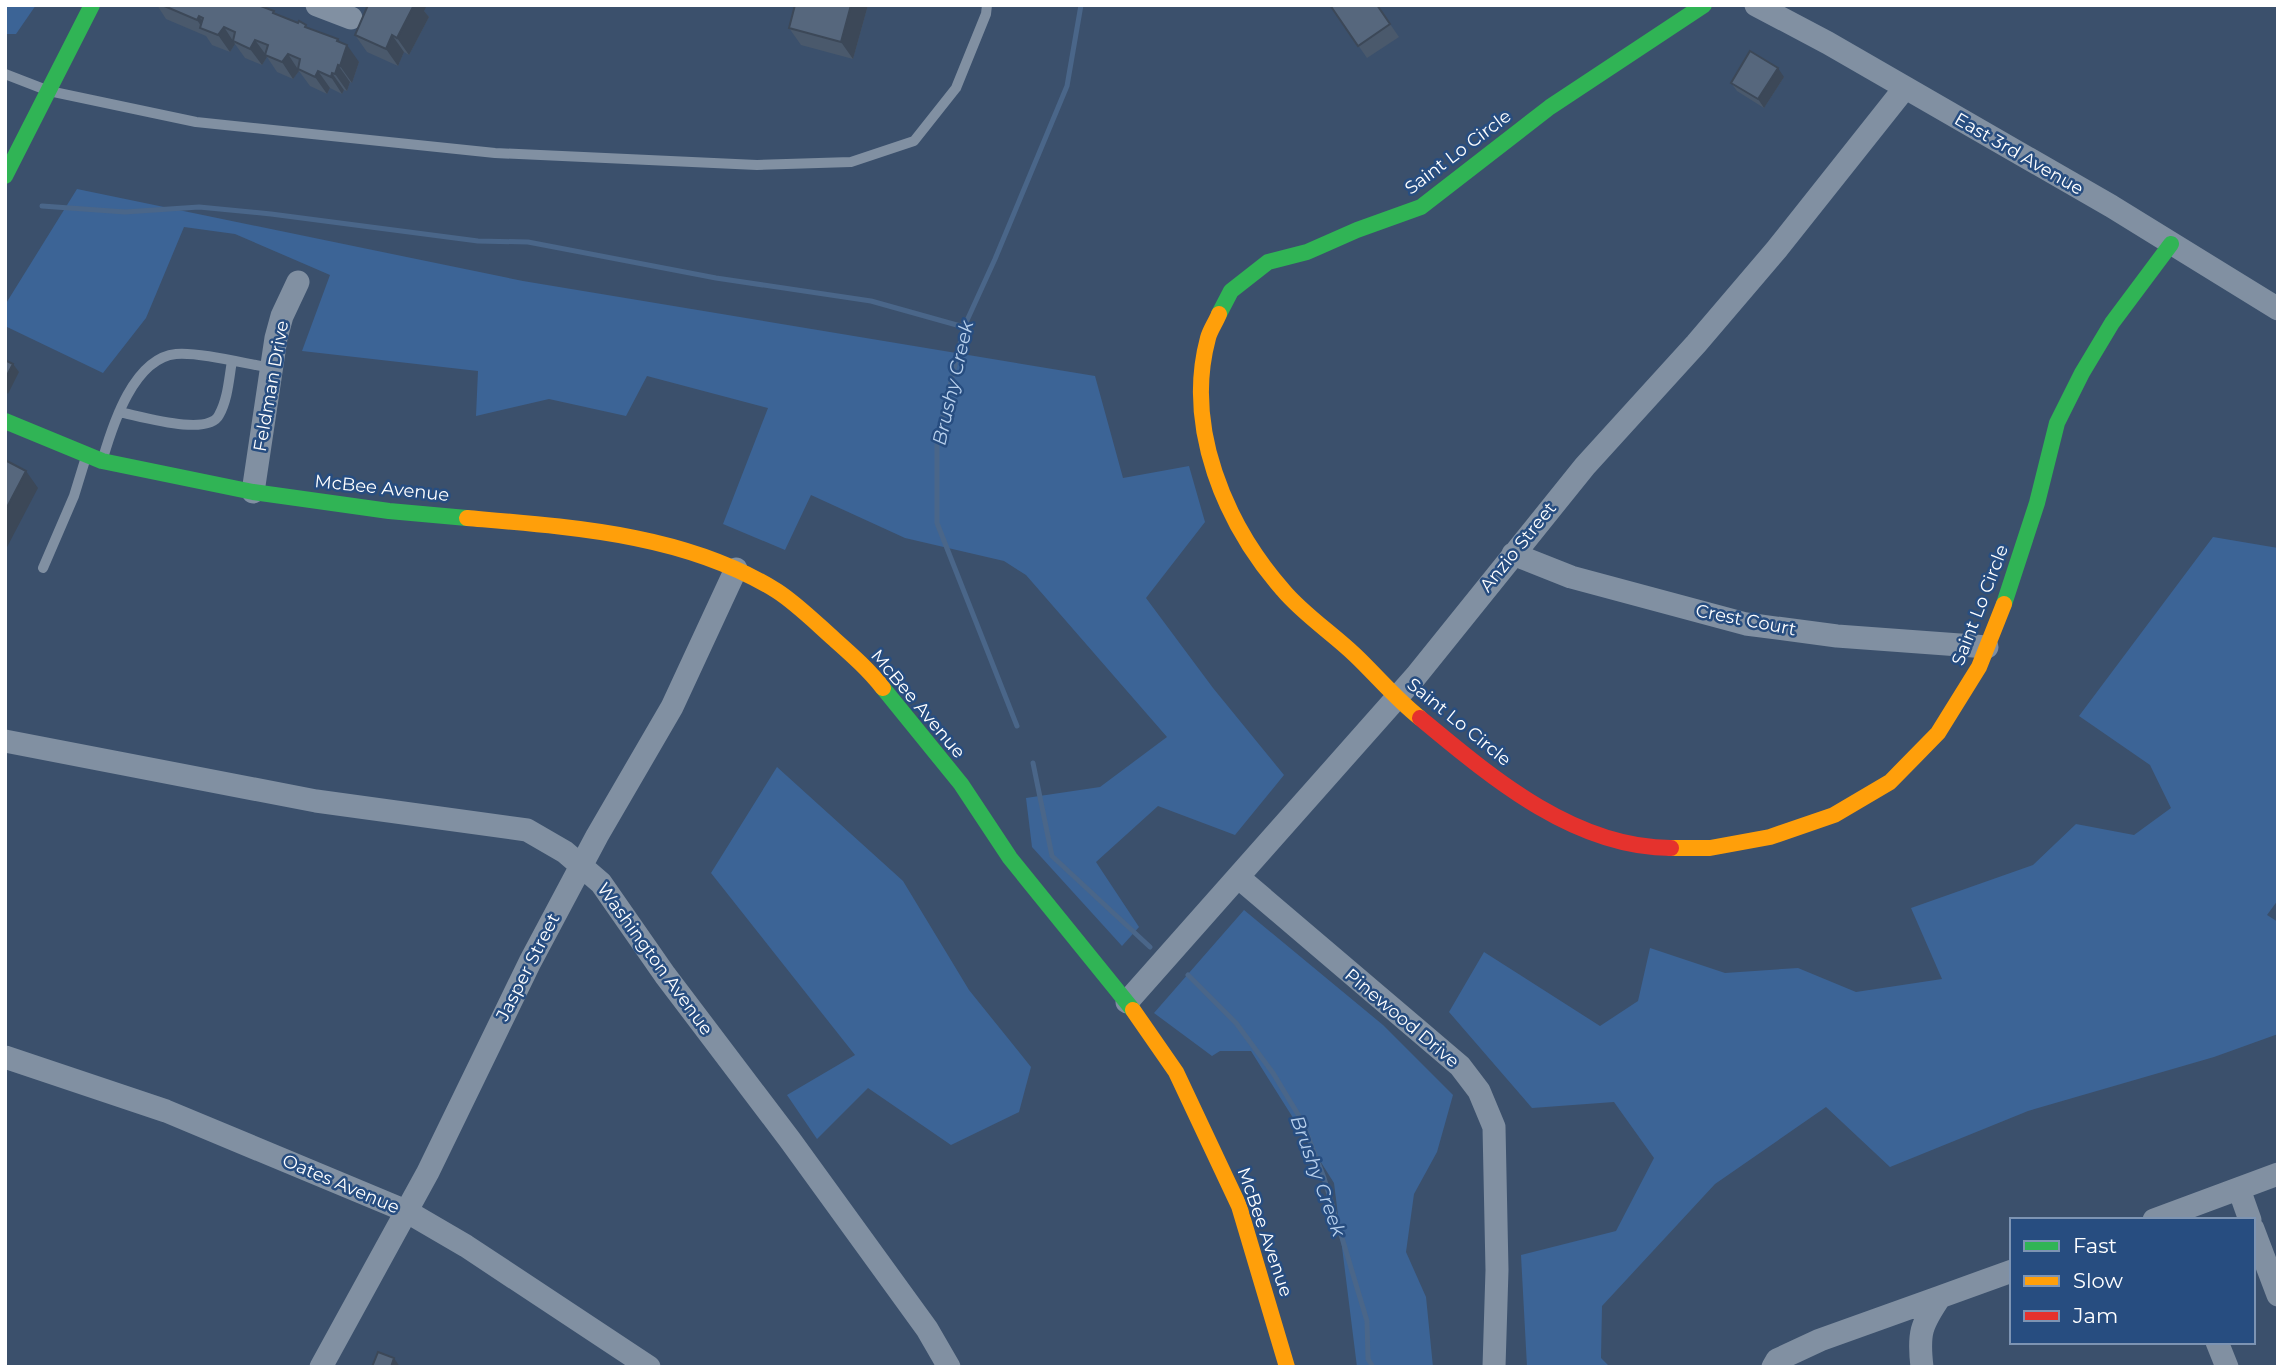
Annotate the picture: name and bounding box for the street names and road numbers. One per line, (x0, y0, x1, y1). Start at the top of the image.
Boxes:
street label: Saint Lo Circle (1400, 105, 1516, 199)
street label: East 3rd Avenue (1951, 108, 2088, 200)
street label: Feldman Drive (249, 319, 293, 453)
street label: McBee Avenue (314, 470, 451, 506)
street label: Anzio Street (1475, 498, 1561, 596)
street label: Saint Lo Circle (1947, 541, 2013, 668)
street label: Crest Court (1694, 599, 1798, 641)
street label: McBee Avenue (866, 645, 970, 763)
street label: Saint Lo Circle (1403, 673, 1516, 771)
street label: Washington Avenue (592, 879, 718, 1040)
street label: Jasper Street (491, 909, 565, 1025)
street label: Pinewood Drive (1340, 964, 1464, 1072)
street label: Oates Avenue (279, 1149, 403, 1219)
street label: McBee Avenue (1233, 1164, 1297, 1300)

